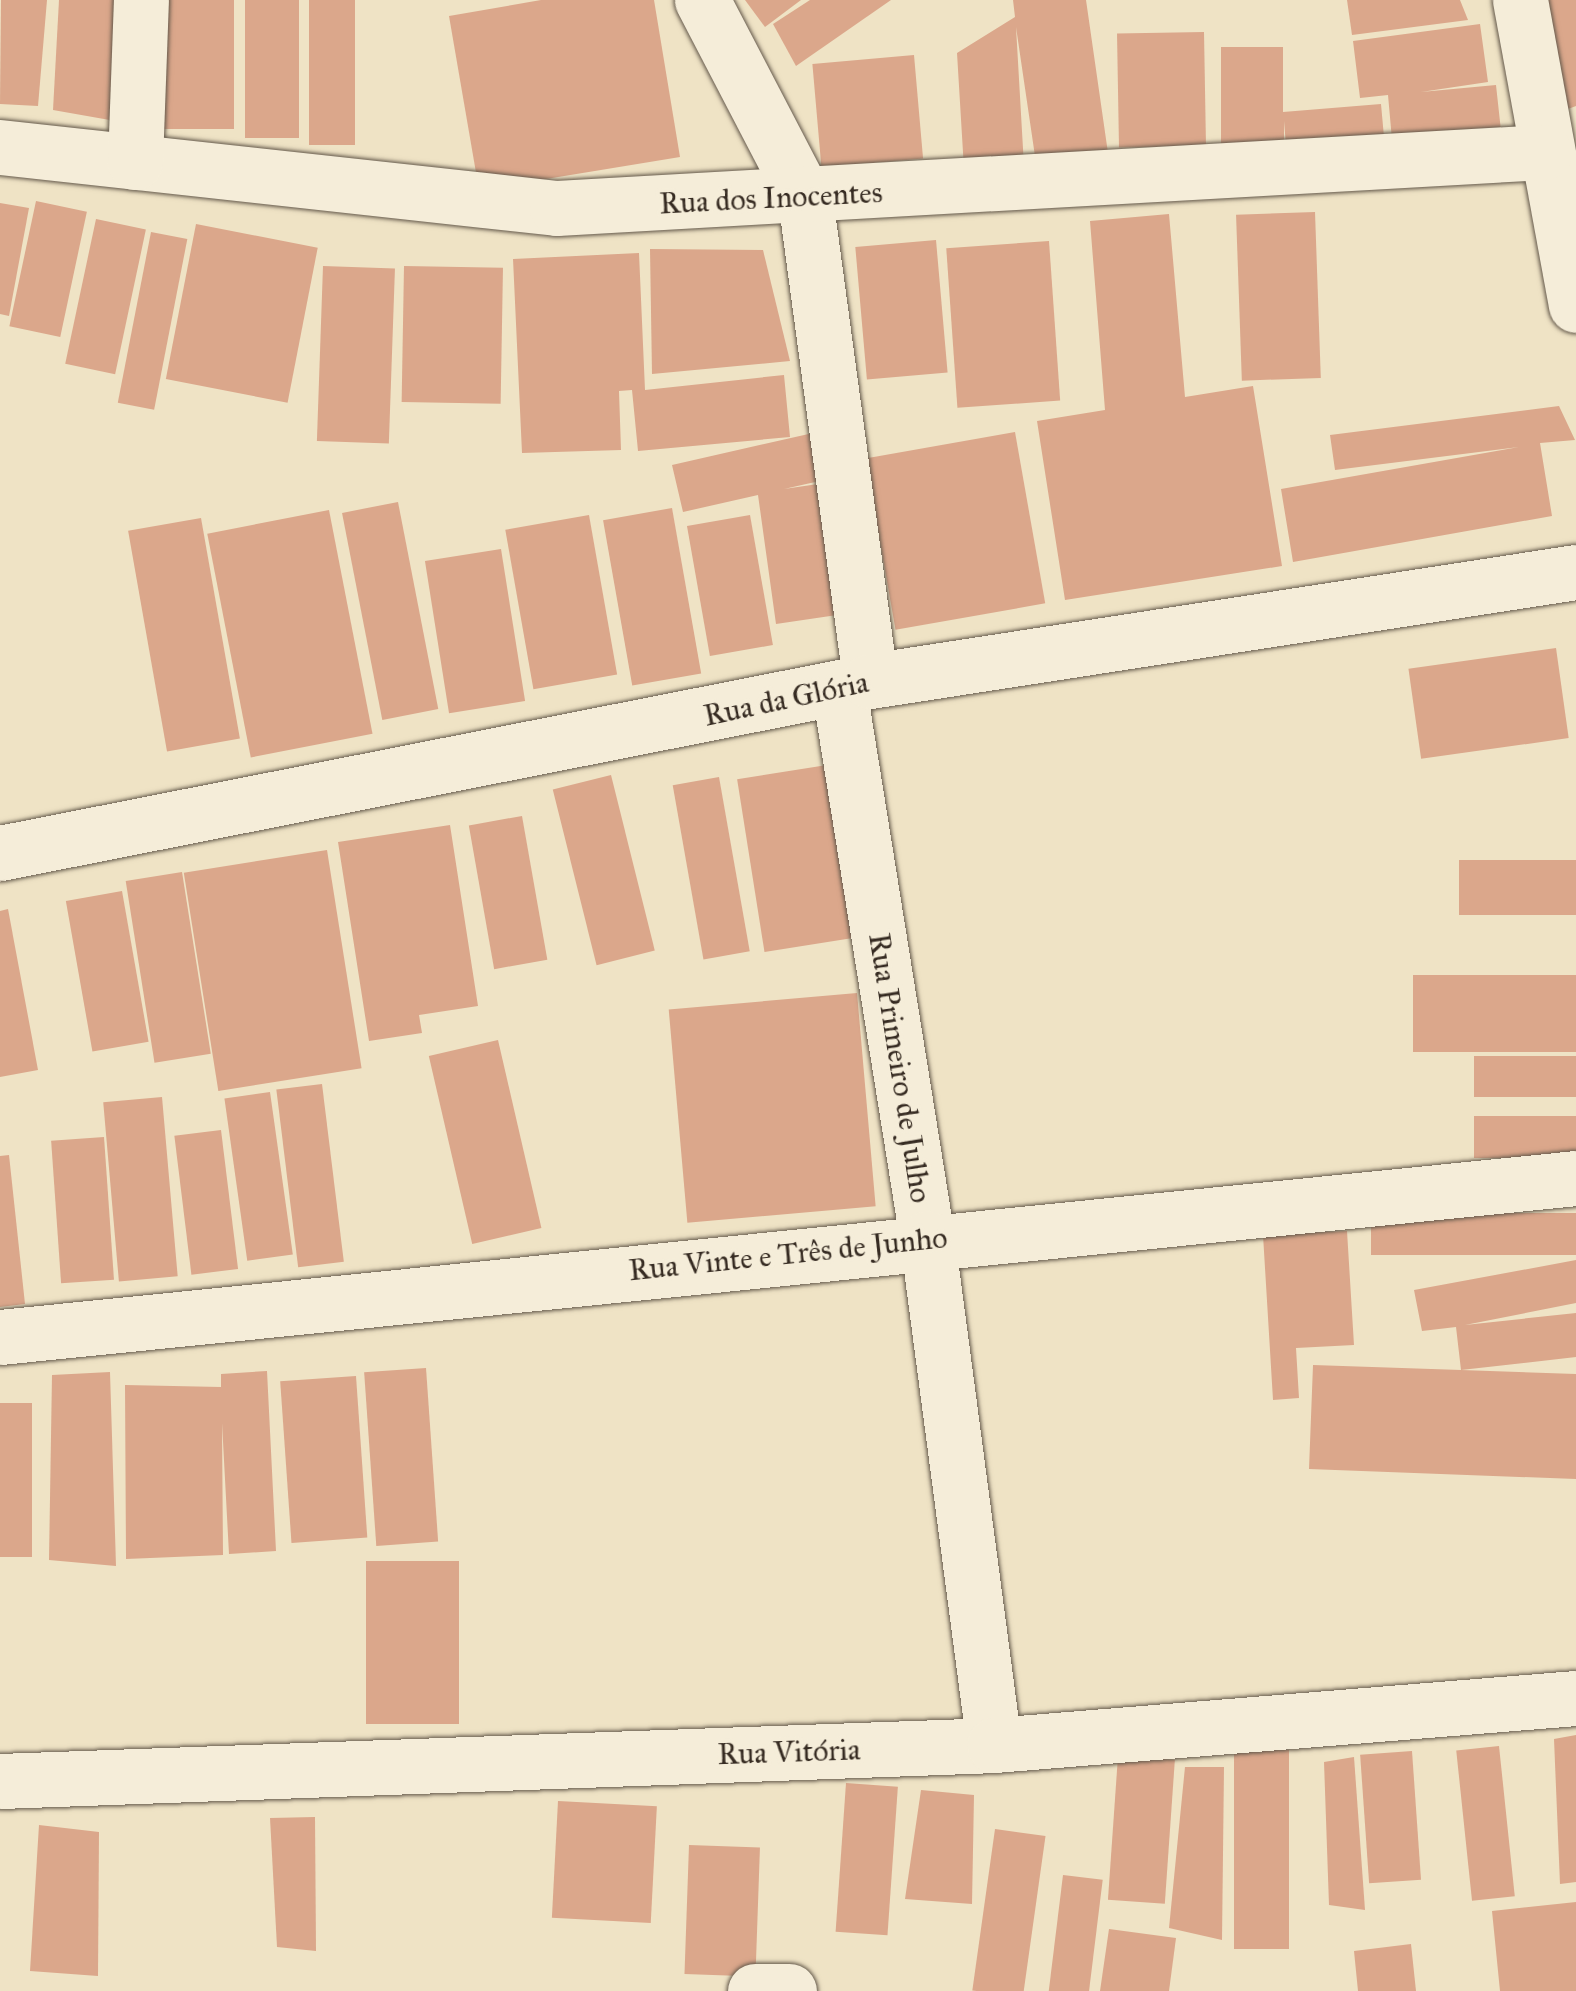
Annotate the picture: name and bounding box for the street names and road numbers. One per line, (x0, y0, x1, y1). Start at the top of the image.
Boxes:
street label: Rua dos Inocentes (658, 174, 884, 222)
street label: Rua da Glória (700, 664, 872, 734)
street label: Rua Primeiro de Julho (861, 931, 939, 1205)
street label: Rua Vinte e Três de Junho (627, 1219, 949, 1289)
street label: Rua Vitória (717, 1732, 861, 1772)

